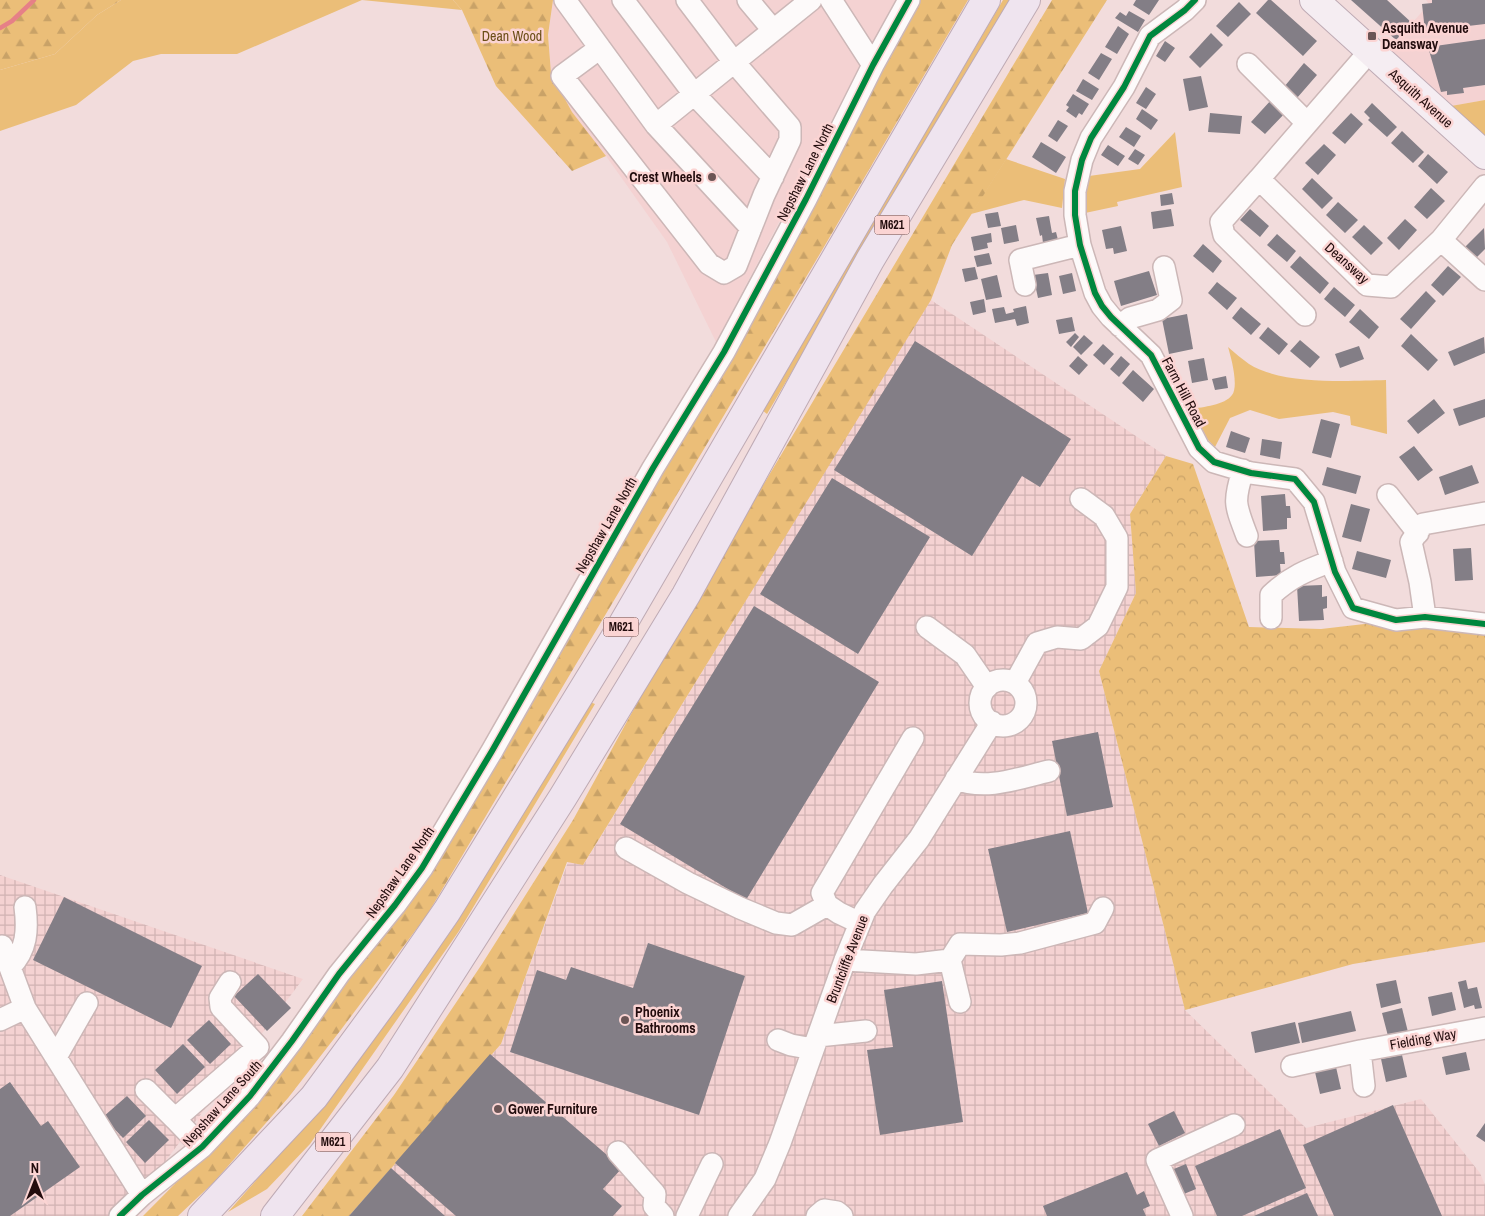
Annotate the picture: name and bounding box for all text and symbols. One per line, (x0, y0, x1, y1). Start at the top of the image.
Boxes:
place label: Asquith Avenue Deansway (1382, 19, 1469, 53)
park label: Dean Wood (482, 27, 542, 45)
marker: Asquith Avenue Deansway (1366, 30, 1378, 42)
street label: Asquith Avenue (1384, 64, 1457, 132)
street label: Nepshaw Lane North (773, 120, 837, 224)
place label: Crest Wheels (629, 168, 702, 186)
marker: Crest Wheels (706, 171, 718, 183)
road number: M621 (874, 216, 910, 234)
street label: Deansway (1321, 238, 1373, 288)
street label: Farm Hill Road (1158, 354, 1210, 430)
street label: Nepshaw Lane North (571, 474, 641, 576)
road number: M621 (604, 618, 638, 636)
street label: Nepshaw Lane North (362, 823, 438, 921)
street label: Bruntcliffe Avenue (822, 912, 872, 1006)
place label: Phoenix Bathrooms (635, 1003, 696, 1037)
marker: Phoenix Bathrooms (619, 1014, 631, 1026)
street label: Fielding Way (1388, 1024, 1458, 1054)
street label: Nepshaw Lane South (179, 1056, 265, 1150)
place label: Gower Furniture (508, 1100, 597, 1118)
marker: Gower Furniture (492, 1103, 504, 1115)
road number: M621 (316, 1132, 350, 1152)
north arrow (10, 1156, 60, 1206)
text: N (31, 1159, 39, 1177)

